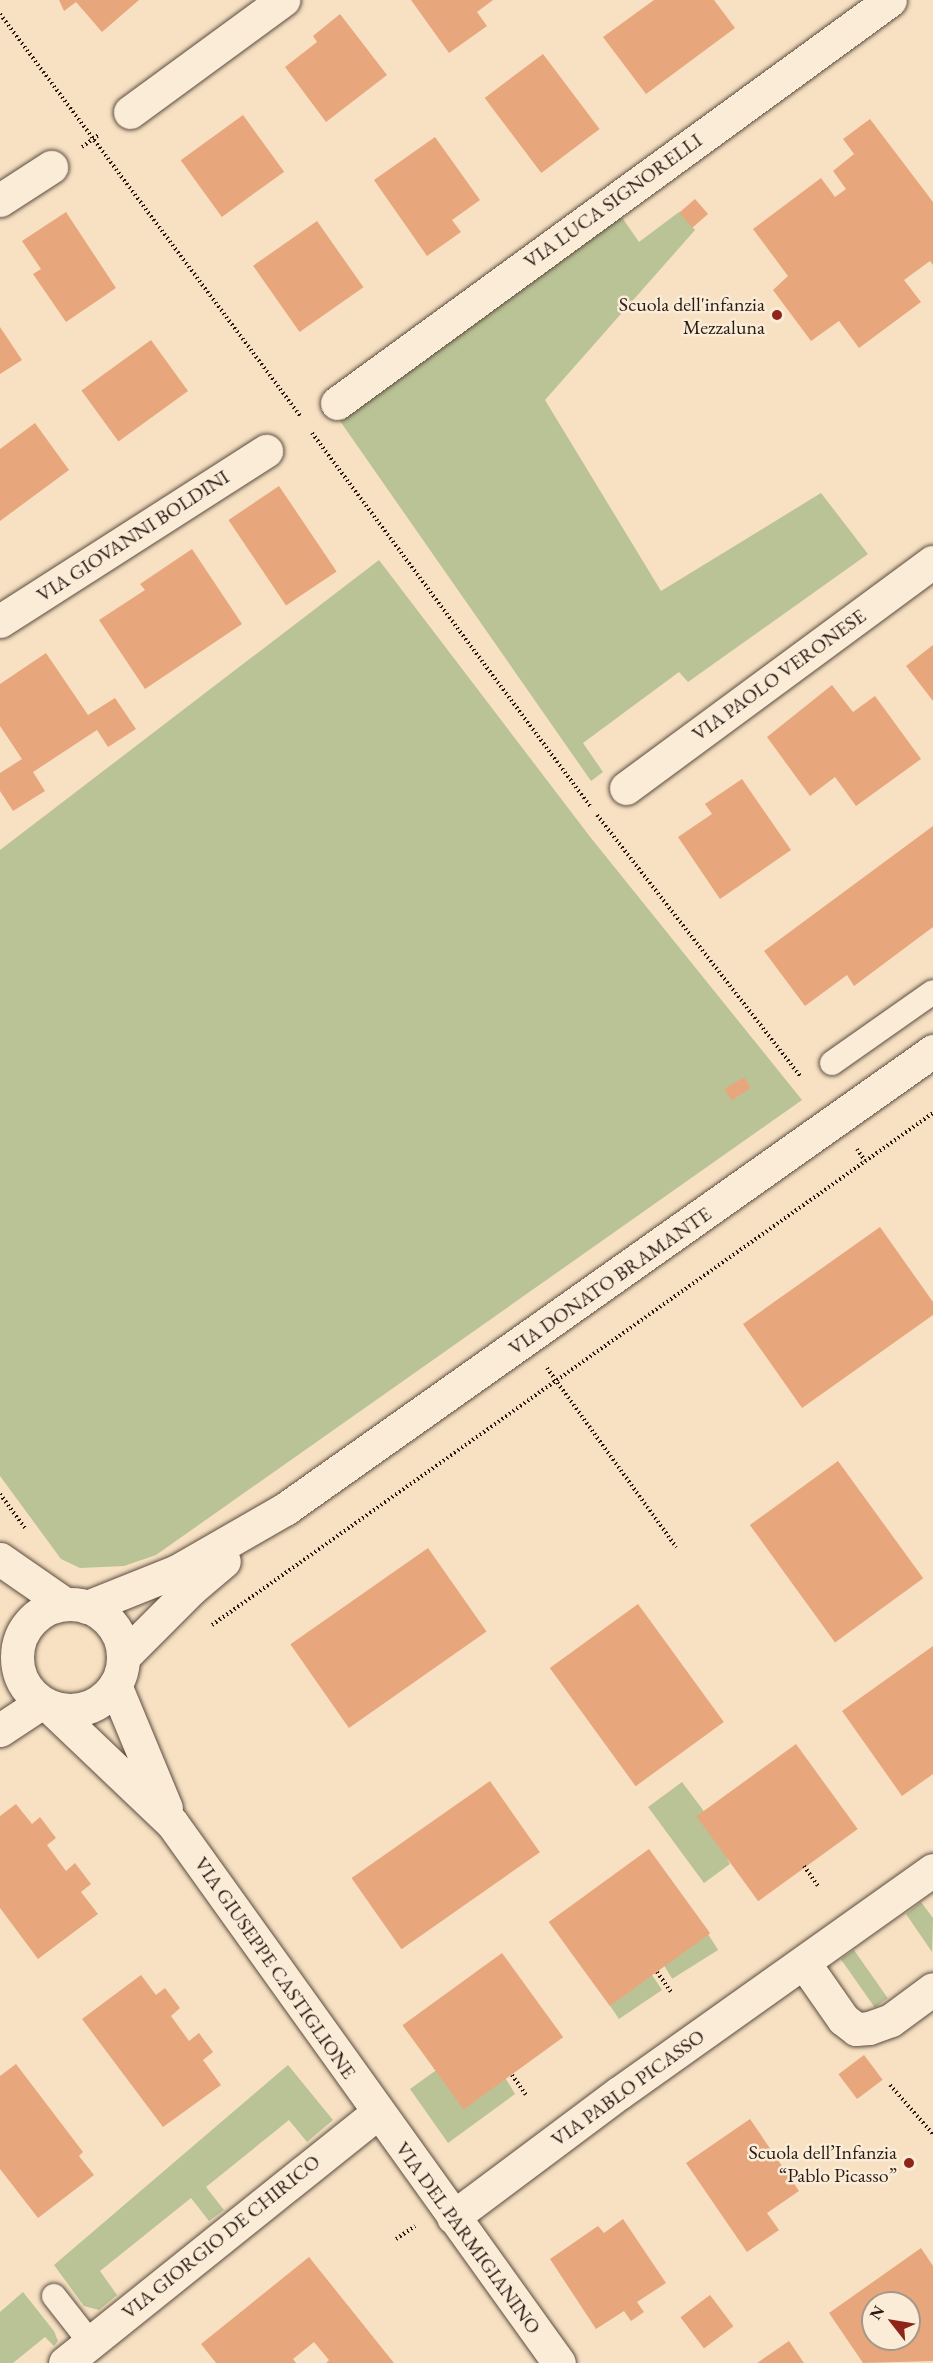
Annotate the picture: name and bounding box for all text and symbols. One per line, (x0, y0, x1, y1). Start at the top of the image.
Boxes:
street label: VIA LUCA SIGNORELLI (519, 128, 707, 274)
place label: Scuola dell'infanzia Mezzaluna (619, 292, 765, 339)
marker: Scuola dell'infanzia Mezzaluna (770, 308, 784, 322)
street label: VIA GIOVANNI BOLDINI (32, 465, 234, 607)
street label: VIA PAOLO VERONESE (688, 604, 870, 746)
street label: VIA DONATO BRAMANTE (504, 1202, 716, 1360)
street label: VIA GIUSEPPE CASTIGLIONE (189, 1853, 361, 2083)
street label: VIA PABLO PICASSO (547, 2024, 709, 2152)
street label: VIA DEL PARMIGIANINO (390, 2137, 546, 2339)
place label: Scuola dell’Infanzia “Pablo Picasso” (748, 2140, 897, 2187)
street label: VIA GIORGIO DE CHIRICO (117, 2150, 325, 2324)
marker: Scuola dell’Infanzia “Pablo Picasso” (902, 2156, 916, 2170)
north arrow (861, 2291, 921, 2351)
text: N (865, 2302, 889, 2323)

